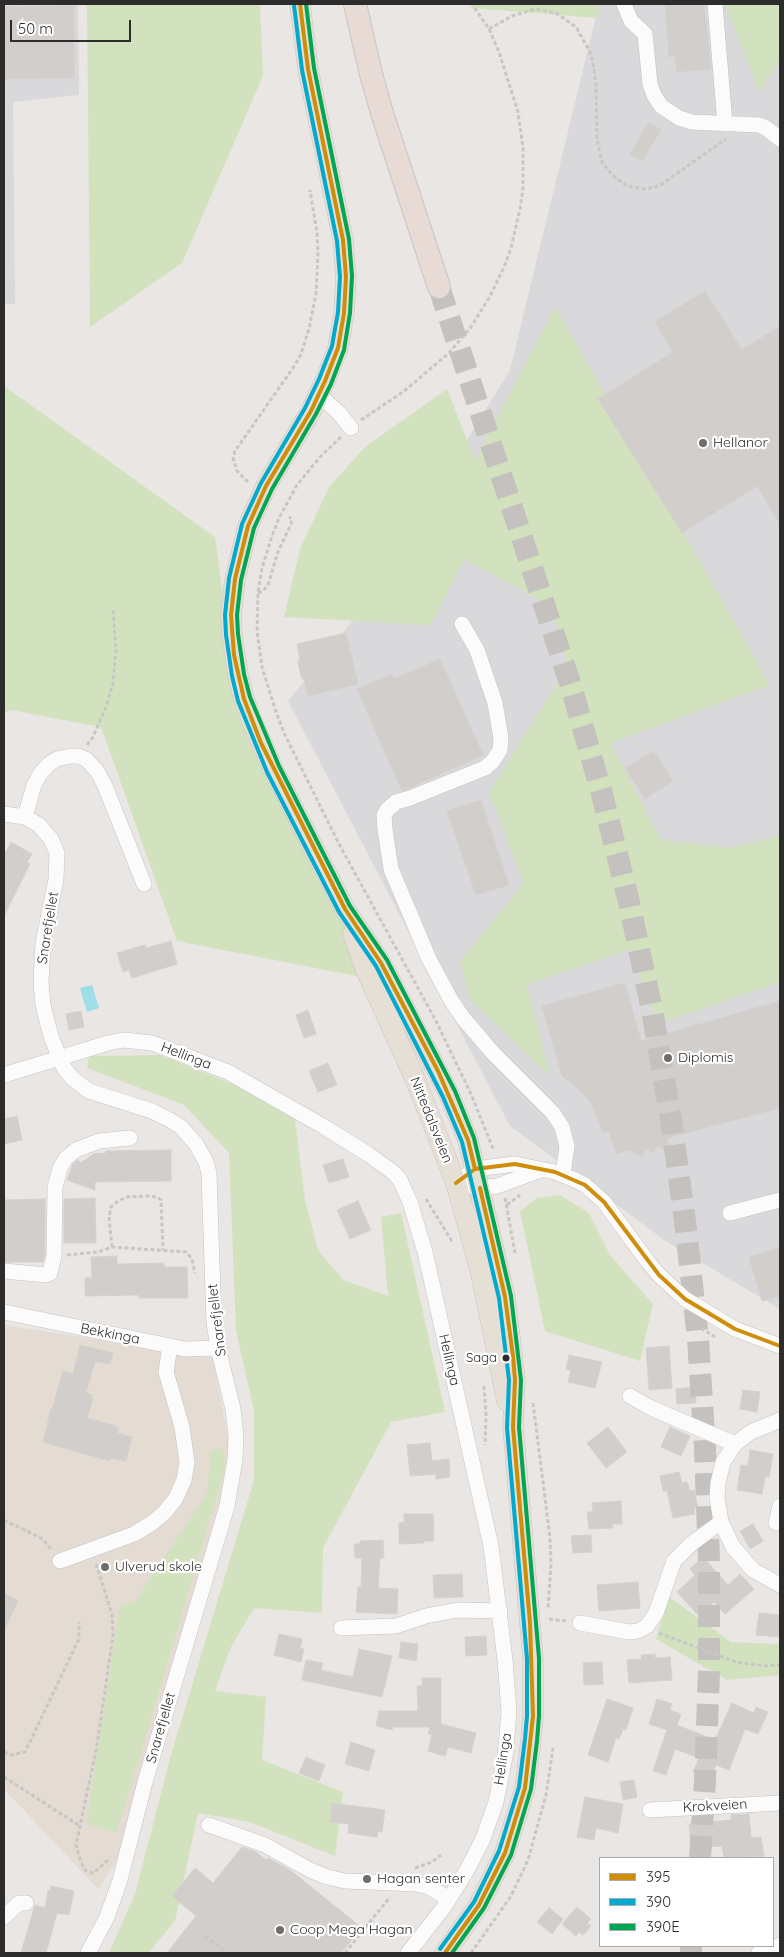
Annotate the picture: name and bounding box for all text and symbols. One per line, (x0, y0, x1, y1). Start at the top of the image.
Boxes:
scale bar (12, 10, 134, 42)
text: 50 m (18, 19, 53, 38)
place label: Hellanor (713, 435, 768, 451)
marker: Hellanor (697, 437, 709, 449)
street label: Snarefjellet (34, 891, 62, 965)
street label: Hellinga (158, 1039, 214, 1073)
place label: Diplomis (678, 1050, 733, 1066)
marker: Diplomis (662, 1052, 674, 1064)
street label: Nittedalsveien (406, 1074, 456, 1166)
street label: Snarefjellet (204, 1283, 230, 1357)
street label: Bekkinga (79, 1320, 141, 1348)
street label: Hellinga (435, 1332, 463, 1388)
place label: Saga (466, 1350, 497, 1366)
marker: Saga (501, 1353, 511, 1363)
place label: Ulverud skole (115, 1559, 202, 1575)
marker: Ulverud skole (99, 1561, 111, 1573)
street label: Snarefjellet (143, 1691, 179, 1765)
street label: Hellinga (491, 1732, 515, 1786)
street label: Krokveien (682, 1796, 748, 1816)
legend (599, 1857, 774, 1947)
text: 395 (646, 1867, 670, 1886)
place label: Hagan senter (377, 1871, 465, 1887)
marker: Hagan senter (361, 1873, 373, 1885)
text: 390 (646, 1892, 671, 1911)
text: 390E (646, 1917, 680, 1936)
place label: Coop Mega Hagan (290, 1922, 413, 1938)
marker: Coop Mega Hagan (274, 1924, 286, 1936)

